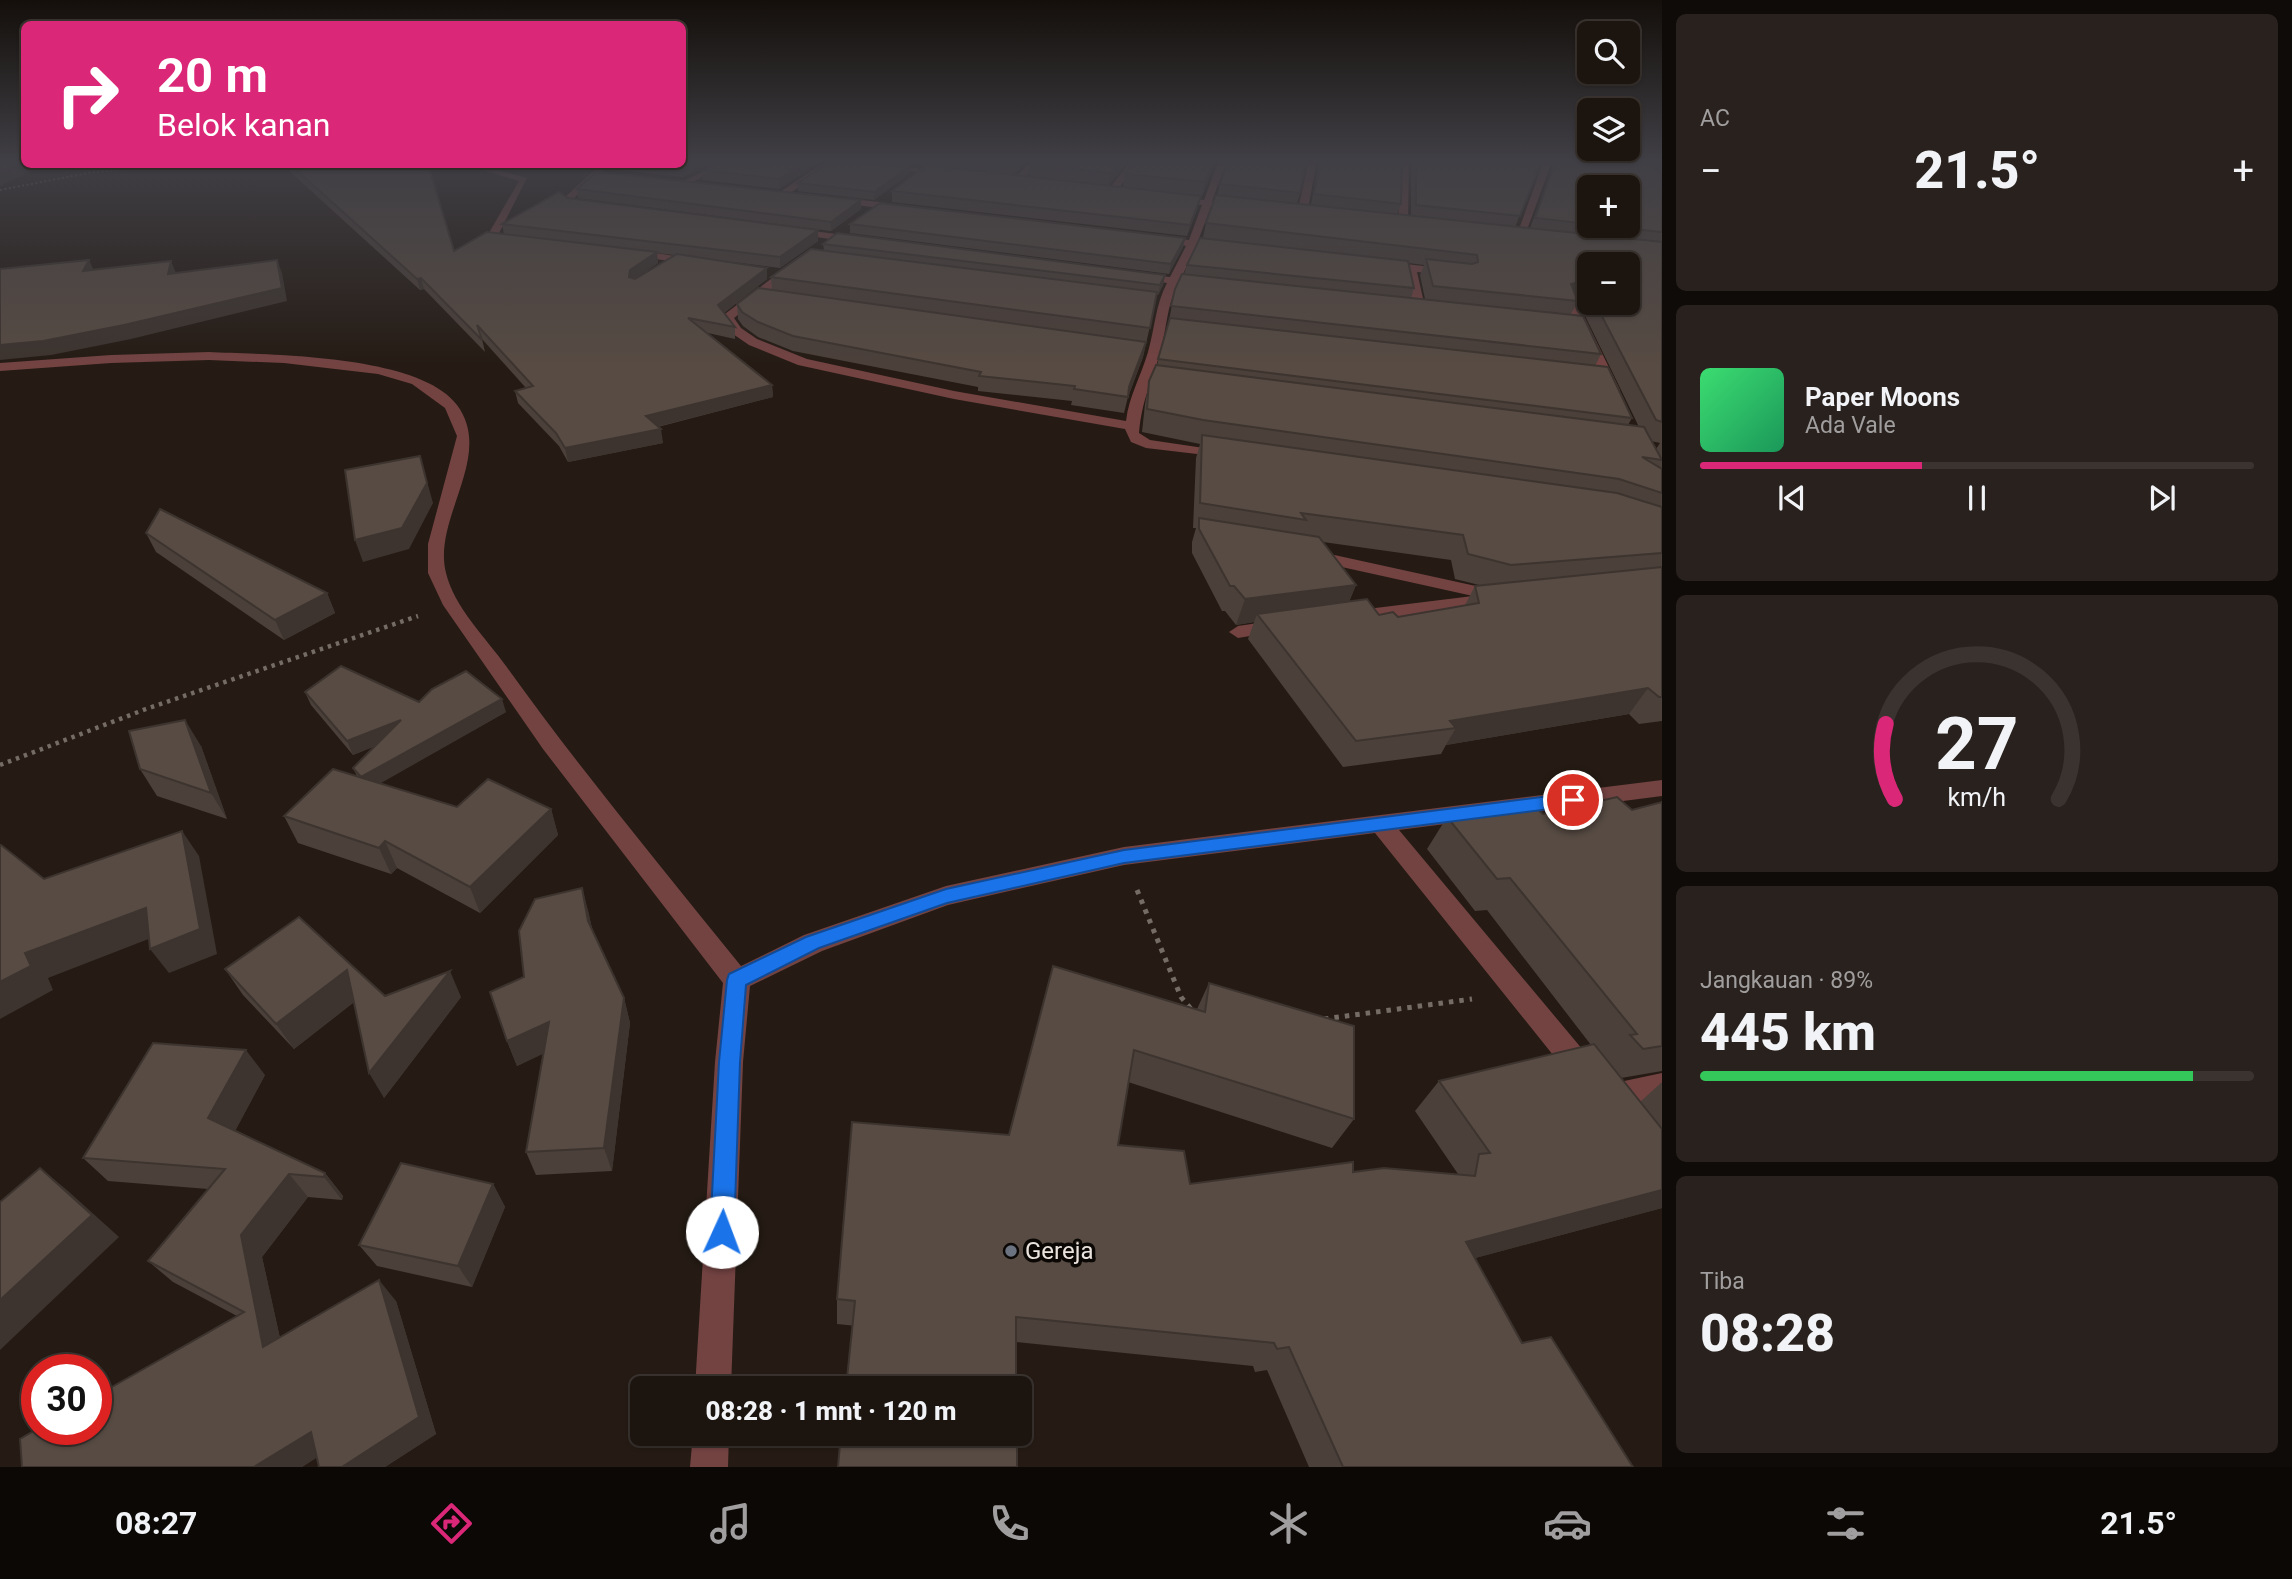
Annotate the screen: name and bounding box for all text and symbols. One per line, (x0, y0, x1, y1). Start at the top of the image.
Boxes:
map controls (1577, 21, 1640, 315)
button: search (1577, 21, 1640, 84)
text: 20 m (157, 47, 268, 104)
icon: right (42, 49, 133, 140)
button: layers (1577, 98, 1640, 161)
text: AC (1700, 105, 1730, 132)
text: Belok kanan (157, 106, 330, 144)
text: 21.5° (1914, 140, 2040, 201)
text: − (1700, 149, 1722, 193)
text: + (2232, 149, 2254, 193)
button: + (1577, 175, 1640, 238)
button: − (1577, 252, 1640, 315)
text: Paper Moons (1805, 382, 1960, 412)
text: Ada Vale (1805, 412, 1896, 439)
icon: previous (1773, 479, 1811, 517)
icon: pause (1958, 479, 1996, 517)
icon: next (2143, 479, 2181, 517)
text: 27 (1935, 702, 2019, 788)
pin (1543, 770, 1603, 830)
icon: arrive (1554, 781, 1592, 819)
text: km/h (1948, 783, 2006, 812)
text: Jangkauan · 89% (1700, 967, 1873, 994)
text: 445 km (1700, 1002, 1876, 1063)
position arrow (685, 1195, 759, 1269)
place label: Gereja (1025, 1237, 1094, 1265)
marker: Gereja (1003, 1243, 1019, 1259)
text: Tiba (1700, 1268, 1745, 1295)
text: 08:28 (1700, 1303, 1835, 1364)
speed limit sign: 30 (21, 1354, 112, 1445)
text: 08:28 · 1 mnt · 120 m (706, 1396, 956, 1426)
icon: directions (427, 1499, 476, 1548)
icon: music (706, 1499, 755, 1548)
icon: phone (985, 1499, 1034, 1548)
icon: climate (1264, 1499, 1313, 1548)
icon: car (1543, 1499, 1592, 1548)
icon: filters (1821, 1499, 1870, 1548)
text: 08:27 (115, 1504, 197, 1542)
text: 21.5° (2100, 1504, 2177, 1542)

